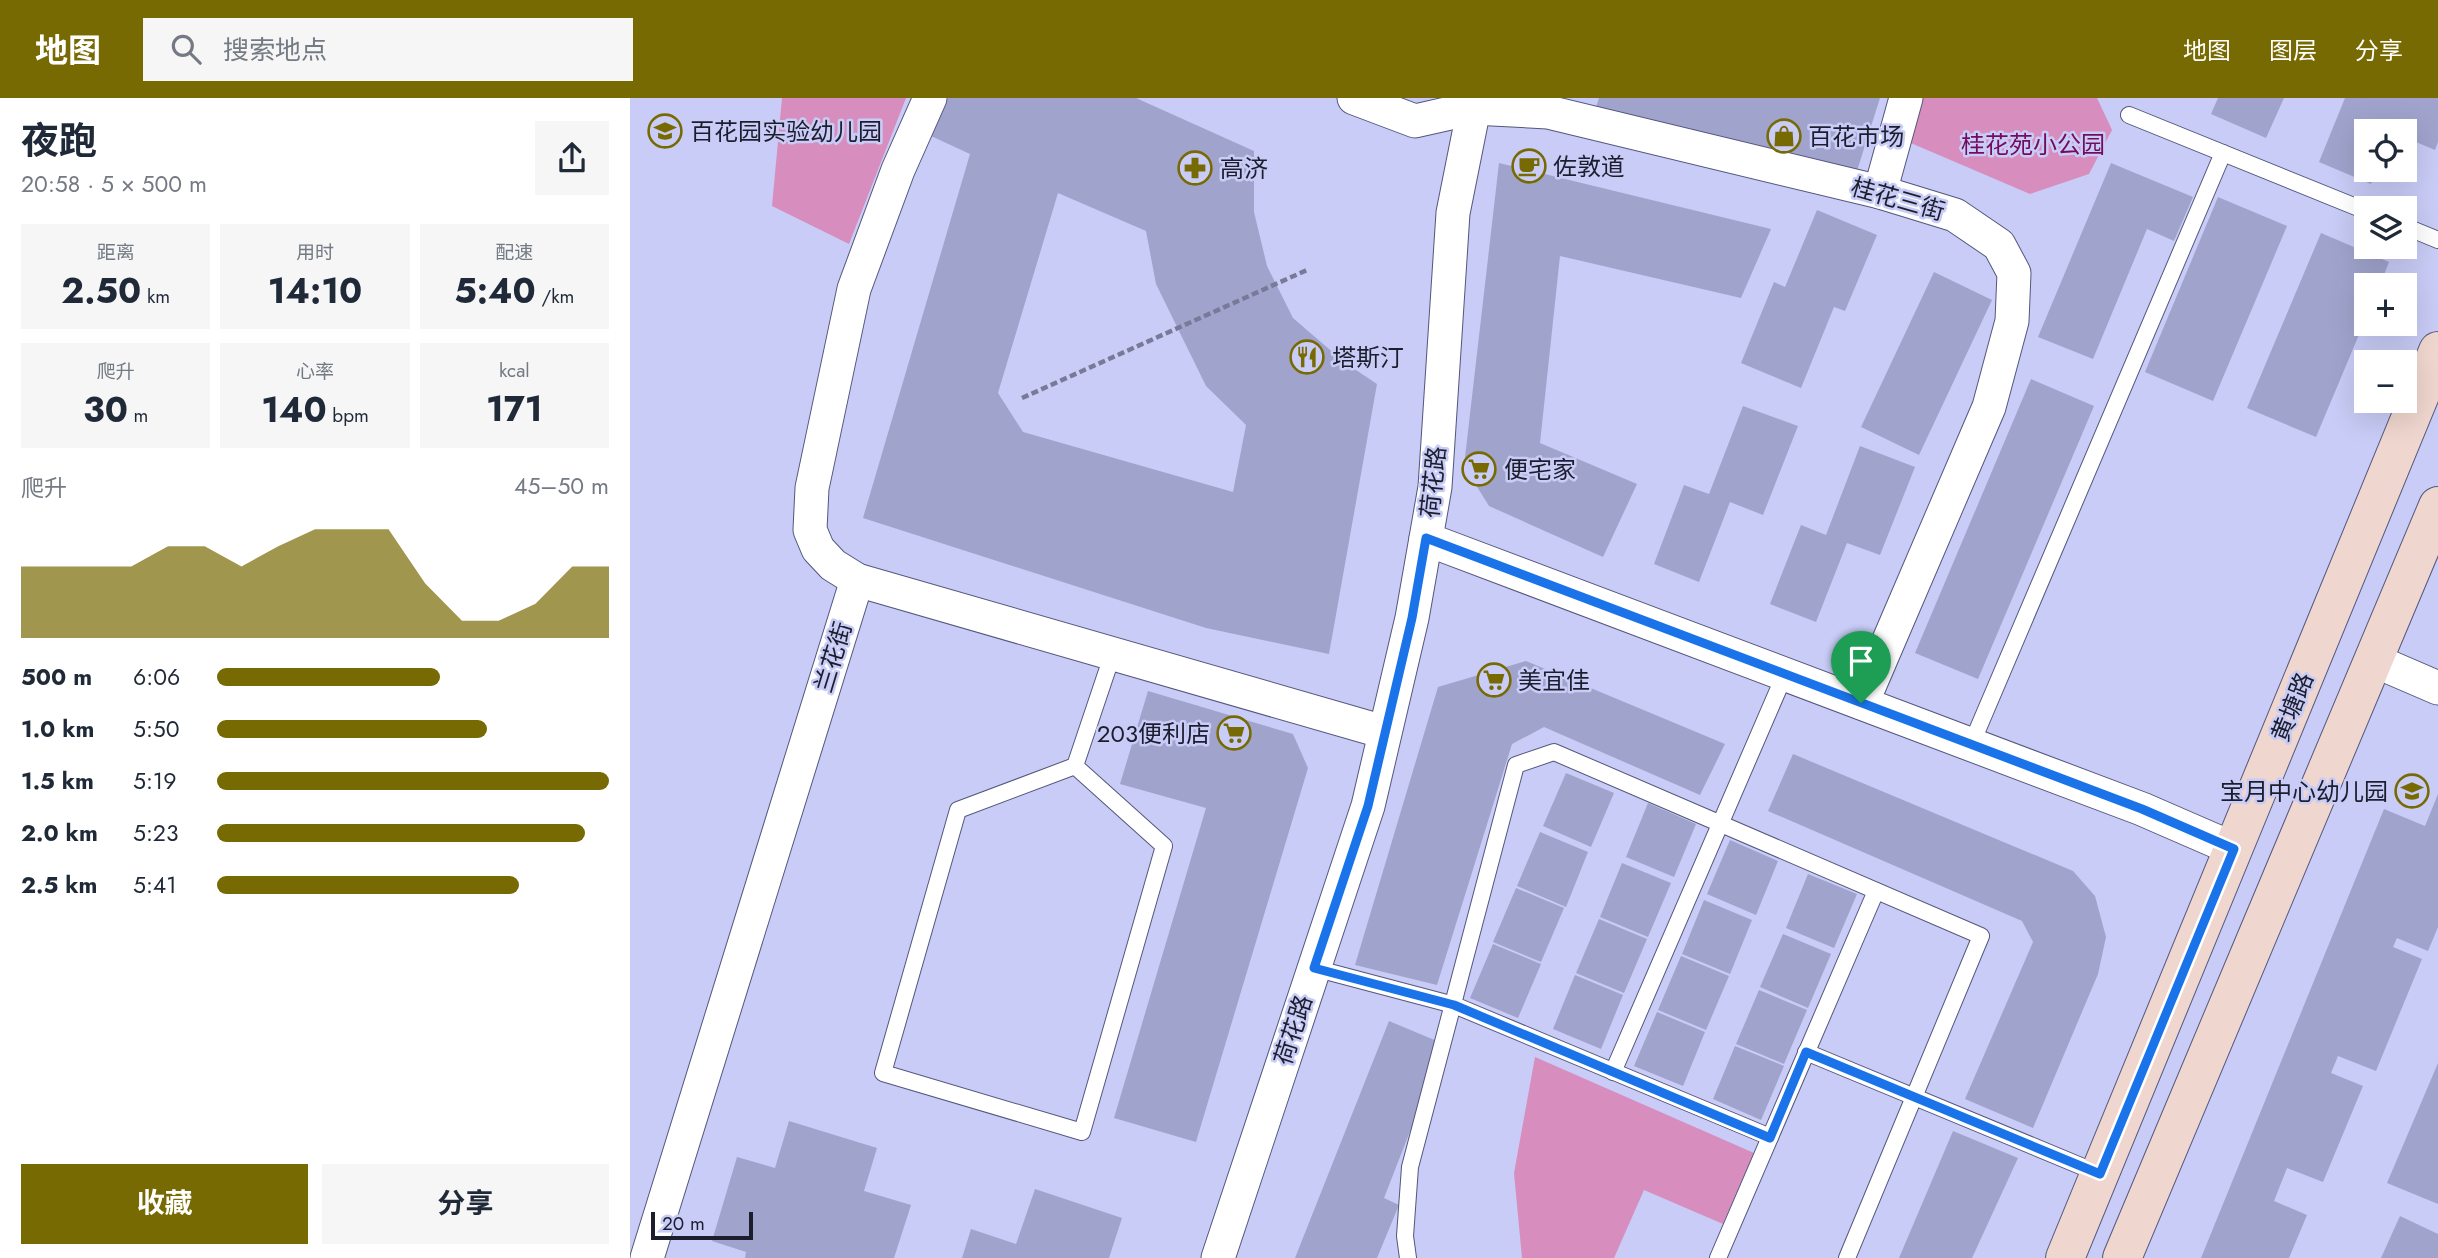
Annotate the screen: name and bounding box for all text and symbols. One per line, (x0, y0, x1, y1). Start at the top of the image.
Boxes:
search box (143, 18, 633, 81)
text: 地图 (35, 27, 101, 74)
icon: search (167, 30, 205, 68)
text: 搜索地点 (223, 31, 327, 69)
text: 地图 (2183, 33, 2231, 68)
text: 图层 (2269, 33, 2317, 68)
text: 分享 (2355, 33, 2403, 68)
school or university icon: 百花园实验幼儿园 (646, 112, 684, 150)
text: 夜跑 (21, 113, 97, 168)
place label: 百花园实验幼儿园 (690, 114, 882, 149)
shop icon: 百花市场 (1765, 117, 1803, 155)
place label: 百花市场 (1808, 119, 1904, 154)
map controls (2354, 119, 2417, 413)
button: locate (2354, 119, 2417, 182)
button: share (535, 121, 609, 195)
park label: 桂花苑小公园 (1961, 127, 2105, 162)
cafe icon: 佐敦道 (1510, 147, 1548, 185)
pharmacy icon: 高济 (1176, 149, 1214, 187)
place label: 佐敦道 (1553, 149, 1625, 184)
place label: 高济 (1220, 151, 1268, 186)
text: 20:58 · 5 × 500 m (21, 167, 207, 201)
street label: 桂花三街 (1847, 169, 1949, 229)
button: layers (2354, 196, 2417, 259)
text: 距离 (97, 239, 135, 266)
text: 用时 (296, 239, 334, 266)
text: 配速 (495, 239, 533, 266)
text: 2.50 (61, 266, 141, 316)
text: 14:10 (268, 266, 362, 316)
text: 5:40 (454, 266, 536, 316)
button: + (2354, 273, 2417, 336)
text: km (141, 283, 170, 310)
text: /km (536, 283, 574, 310)
restaurant icon: 塔斯汀 (1288, 338, 1326, 376)
place label: 塔斯汀 (1332, 340, 1404, 375)
button: − (2354, 350, 2417, 413)
text: kcal (499, 357, 530, 384)
text: 爬升 (97, 358, 135, 385)
text: 心率 (296, 358, 334, 385)
text: 171 (486, 384, 543, 434)
text: 30 (83, 385, 128, 435)
text: 140 (261, 385, 327, 435)
text: m (128, 402, 148, 429)
text: bpm (327, 402, 369, 429)
street label: 荷花路 (1412, 444, 1454, 520)
supermarket icon: 便宅家 (1460, 450, 1498, 488)
place label: 便宅家 (1504, 452, 1576, 487)
text: 45–50 m (514, 469, 609, 503)
text: 爬升 (21, 471, 67, 505)
street label: 兰花街 (806, 617, 860, 697)
pin (1831, 631, 1891, 703)
icon: arrive (1842, 642, 1880, 680)
text: 500 m (21, 660, 92, 694)
text: 6:06 (133, 660, 180, 694)
supermarket icon: 美宜佳 (1475, 661, 1513, 699)
place label: 美宜佳 (1518, 663, 1590, 698)
street label: 黄塘路 (2262, 667, 2322, 747)
text: 1.0 km (21, 712, 94, 746)
text: 5:50 (133, 712, 180, 746)
supermarket icon: 203便利店 (1215, 714, 1253, 752)
place label: 203便利店 (1097, 716, 1210, 751)
text: 1.5 km (21, 764, 94, 798)
text: 5:19 (133, 764, 176, 798)
school or university icon: 宝月中心幼儿园 (2393, 772, 2431, 810)
place label: 宝月中心幼儿园 (2220, 774, 2388, 809)
text: 2.0 km (21, 816, 98, 850)
text: 5:23 (133, 816, 179, 850)
text: 2.5 km (21, 868, 97, 902)
text: 5:41 (133, 868, 177, 902)
street label: 荷花路 (1265, 990, 1321, 1070)
button: 收藏 (21, 1164, 308, 1244)
button: 分享 (322, 1164, 609, 1244)
scale bar (651, 1209, 752, 1241)
text: 20 m (662, 1210, 705, 1237)

